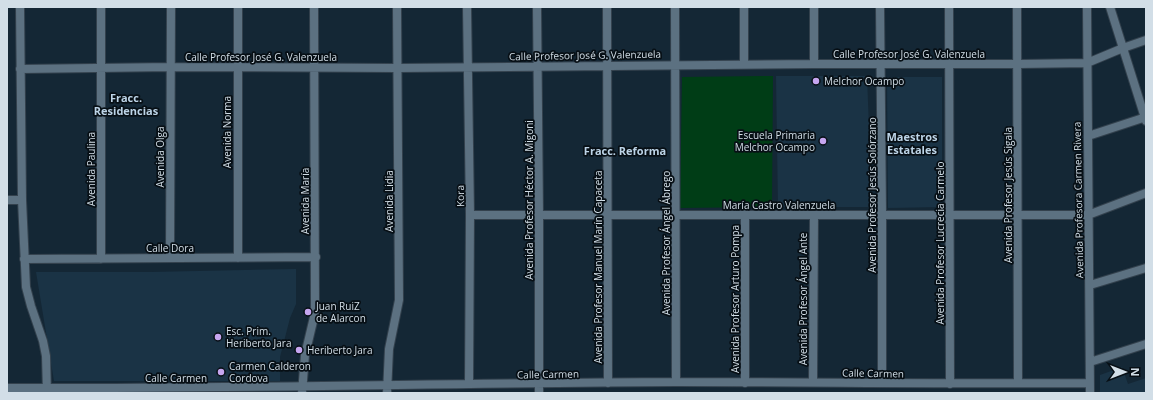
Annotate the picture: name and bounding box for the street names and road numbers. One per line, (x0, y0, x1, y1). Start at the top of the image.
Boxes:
street label: Calle Profesor José G. Valenzuela (509, 47, 661, 63)
street label: Calle Profesor José G. Valenzuela (833, 47, 985, 61)
street label: Calle Profesor José G. Valenzuela (185, 50, 337, 64)
street label: Avenida Norma (220, 96, 234, 168)
street label: Avenida Profesor Jesús Solórzano (865, 117, 879, 273)
street label: Avenida Profesor Héctor A. Migoni (522, 120, 536, 280)
street label: Avenida Profesora Carmen Rivera (1070, 122, 1086, 278)
street label: Avenida Olga (153, 126, 167, 188)
street label: Avenida Profesor Jesús Sigala (1001, 127, 1015, 263)
street label: Avenida Paulina (84, 132, 98, 206)
street label: Avenida Profesor Lucrecia Carmelo (933, 161, 947, 325)
street label: Avenida María (298, 168, 312, 234)
street label: Avenida Lidia (382, 170, 396, 232)
street label: Avenida Profesor Manuel Marín Capaceta (591, 171, 605, 363)
street label: Avenida Profesor Ángel Ábrego (659, 171, 673, 315)
street label: Kora (453, 185, 467, 207)
street label: María Castro Valenzuela (723, 198, 835, 212)
street label: Avenida Profesor Arturo Pompa (728, 225, 742, 373)
street label: Avenida Profesor Ángel Ante (796, 232, 810, 365)
street label: Calle Dora (146, 241, 194, 255)
street label: Calle Carmen (842, 365, 904, 381)
street label: Calle Carmen (517, 366, 579, 382)
street label: Calle Carmen (145, 371, 207, 385)

